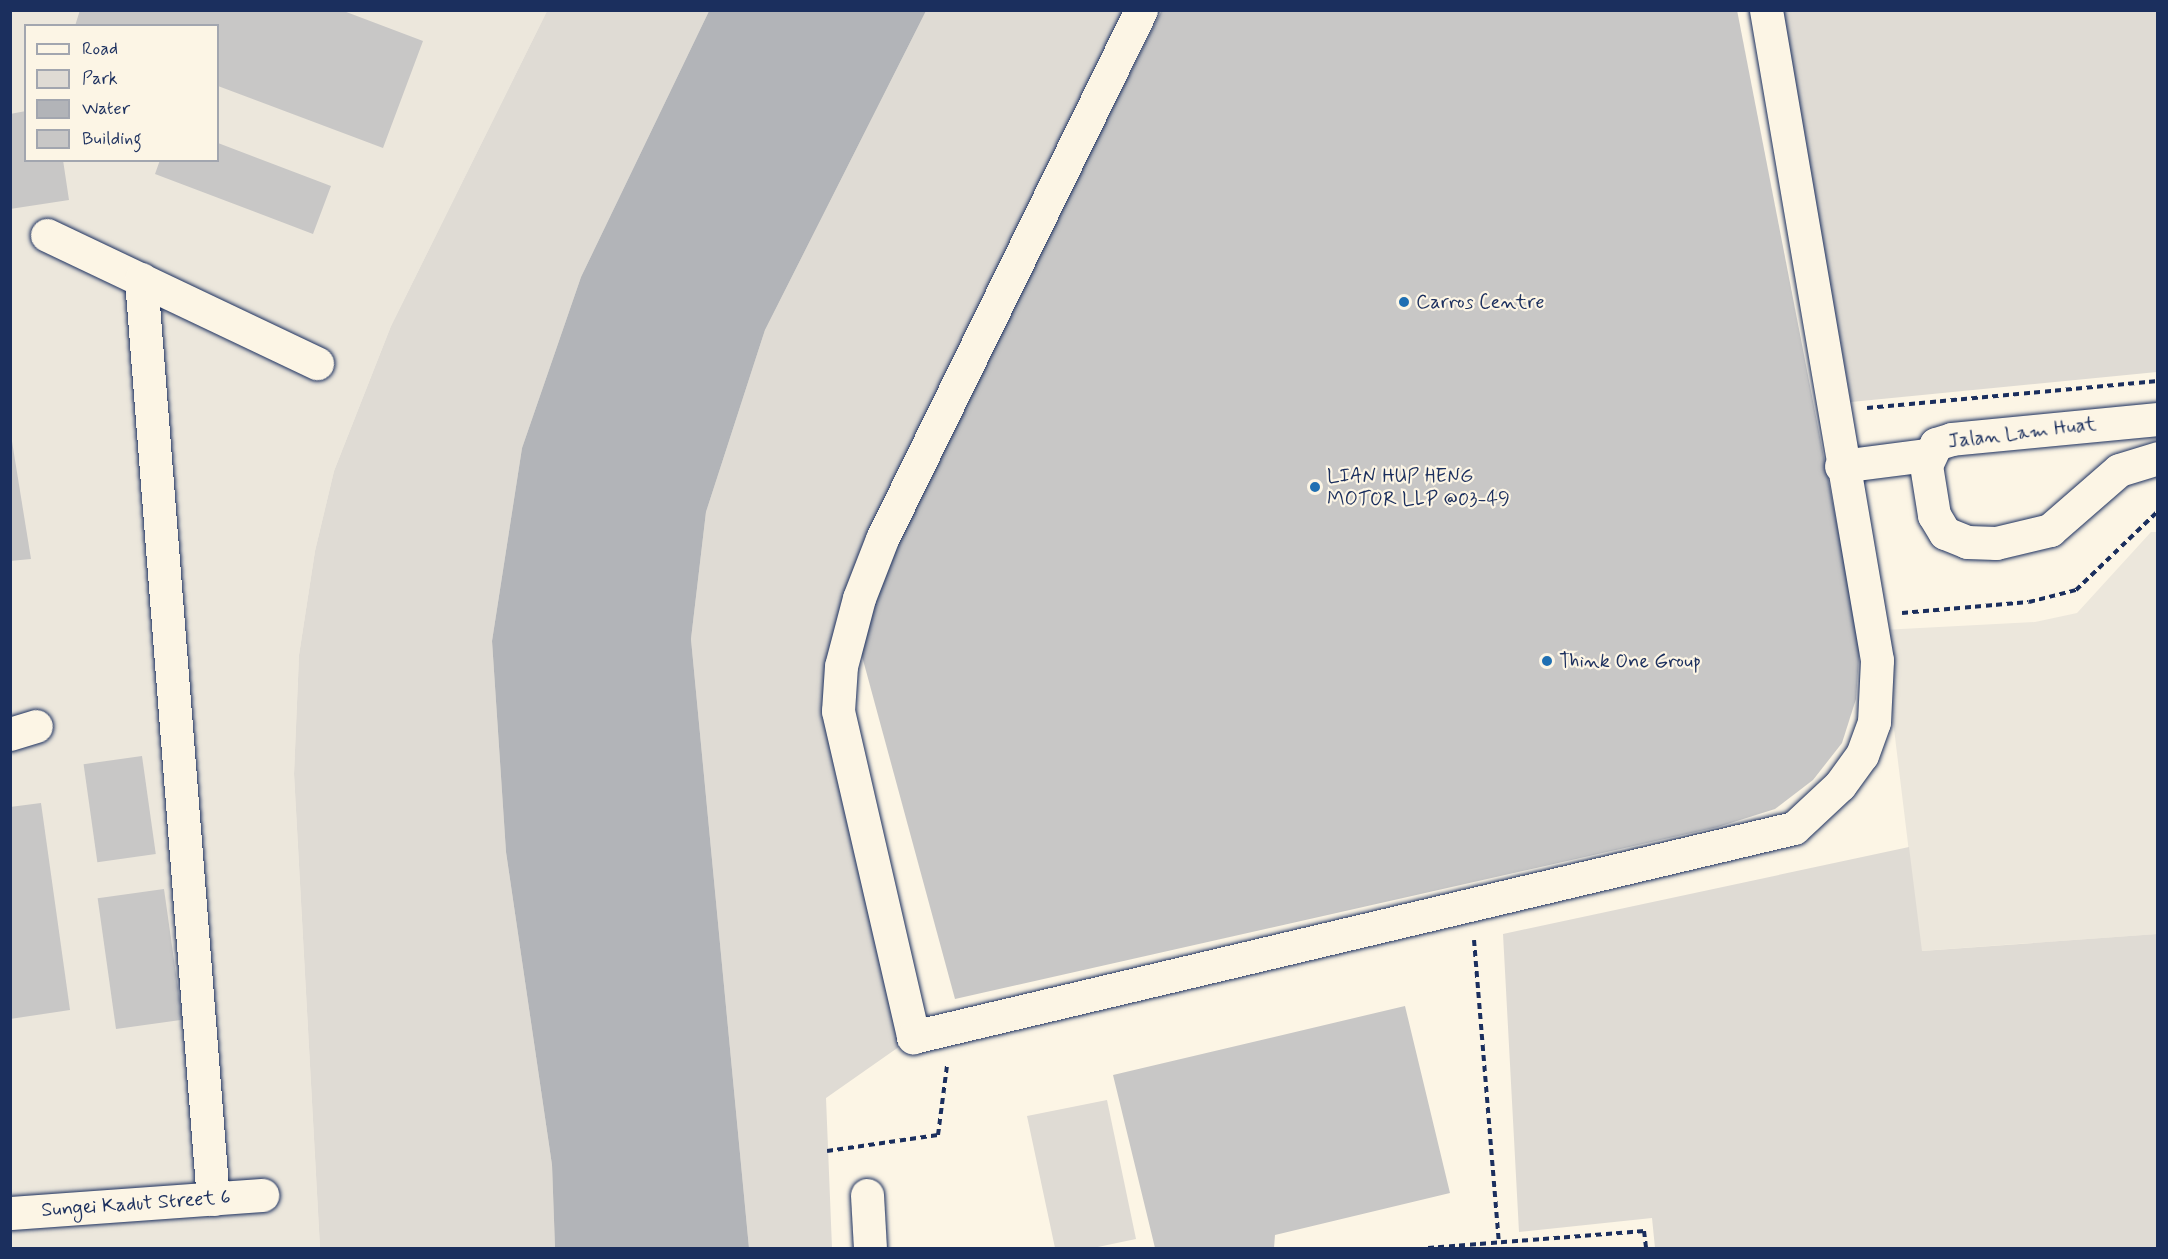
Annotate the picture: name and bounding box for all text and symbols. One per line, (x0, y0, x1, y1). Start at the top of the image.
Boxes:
legend (24, 24, 219, 162)
text: Road (82, 37, 118, 61)
text: Park (82, 67, 118, 91)
text: Water (82, 97, 130, 121)
text: Building (82, 127, 142, 151)
place label: Carros Centre (1416, 290, 1541, 314)
marker: Carros Centre (1397, 295, 1411, 309)
street label: Jalan Lam Huat (1950, 412, 2094, 454)
place label: LIAN HUP HENG MOTOR LLP @03-49 (1327, 464, 1510, 511)
marker: LIAN HUP HENG MOTOR LLP @03-49 (1308, 480, 1322, 494)
place label: Think One Group (1559, 649, 1699, 673)
marker: Think One Group (1540, 654, 1554, 668)
street label: Sungei Kadut Street 6 (41, 1185, 231, 1223)

